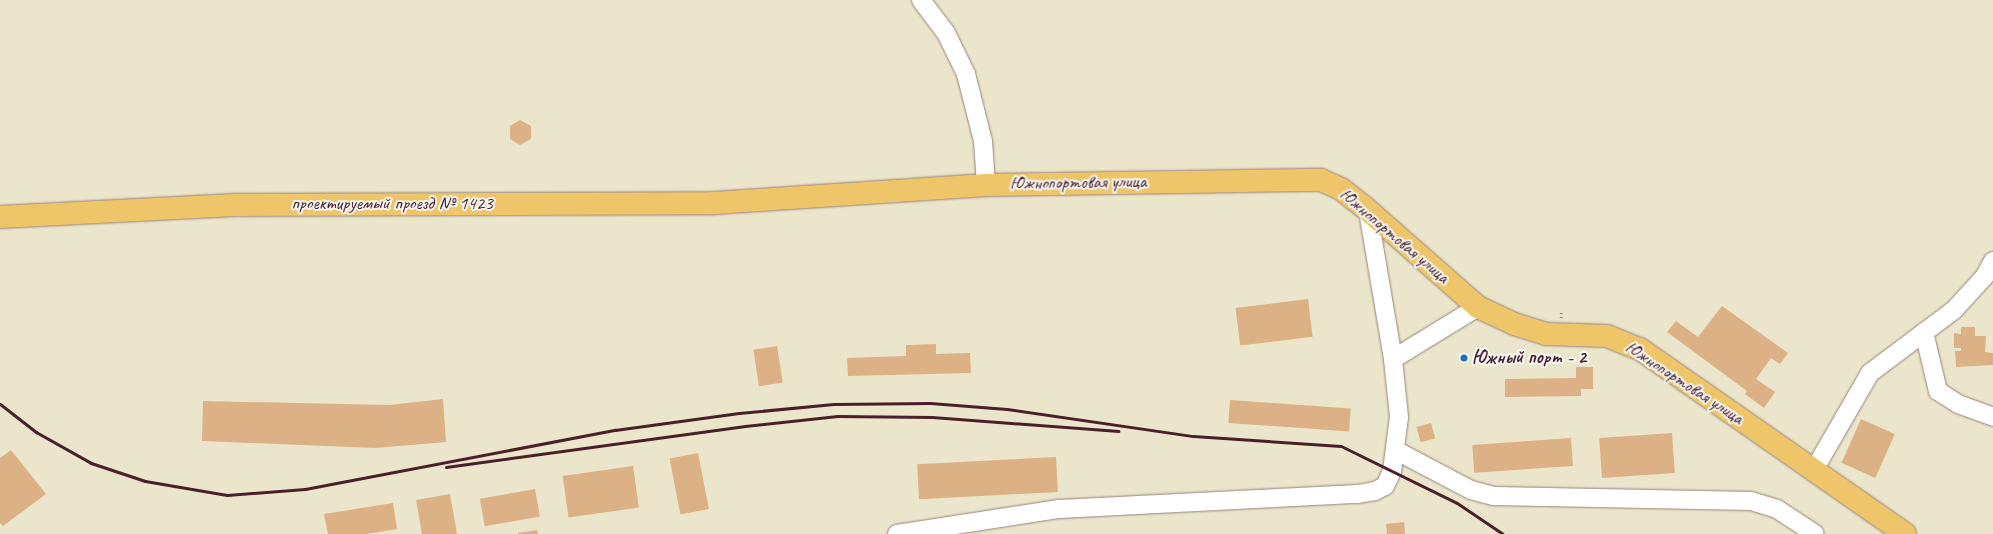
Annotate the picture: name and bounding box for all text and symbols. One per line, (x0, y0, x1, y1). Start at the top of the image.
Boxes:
street label: Южнопортовая улица (1009, 170, 1147, 196)
street label: Южнопортовая улица (1334, 183, 1454, 289)
street label: проектируемый проезд № 1423 (291, 193, 493, 215)
street label: Южнопортовая улица (1620, 336, 1748, 430)
place label: Южный порт - 2 (1472, 347, 1586, 369)
marker: Южный порт - 2 (1459, 353, 1469, 363)

